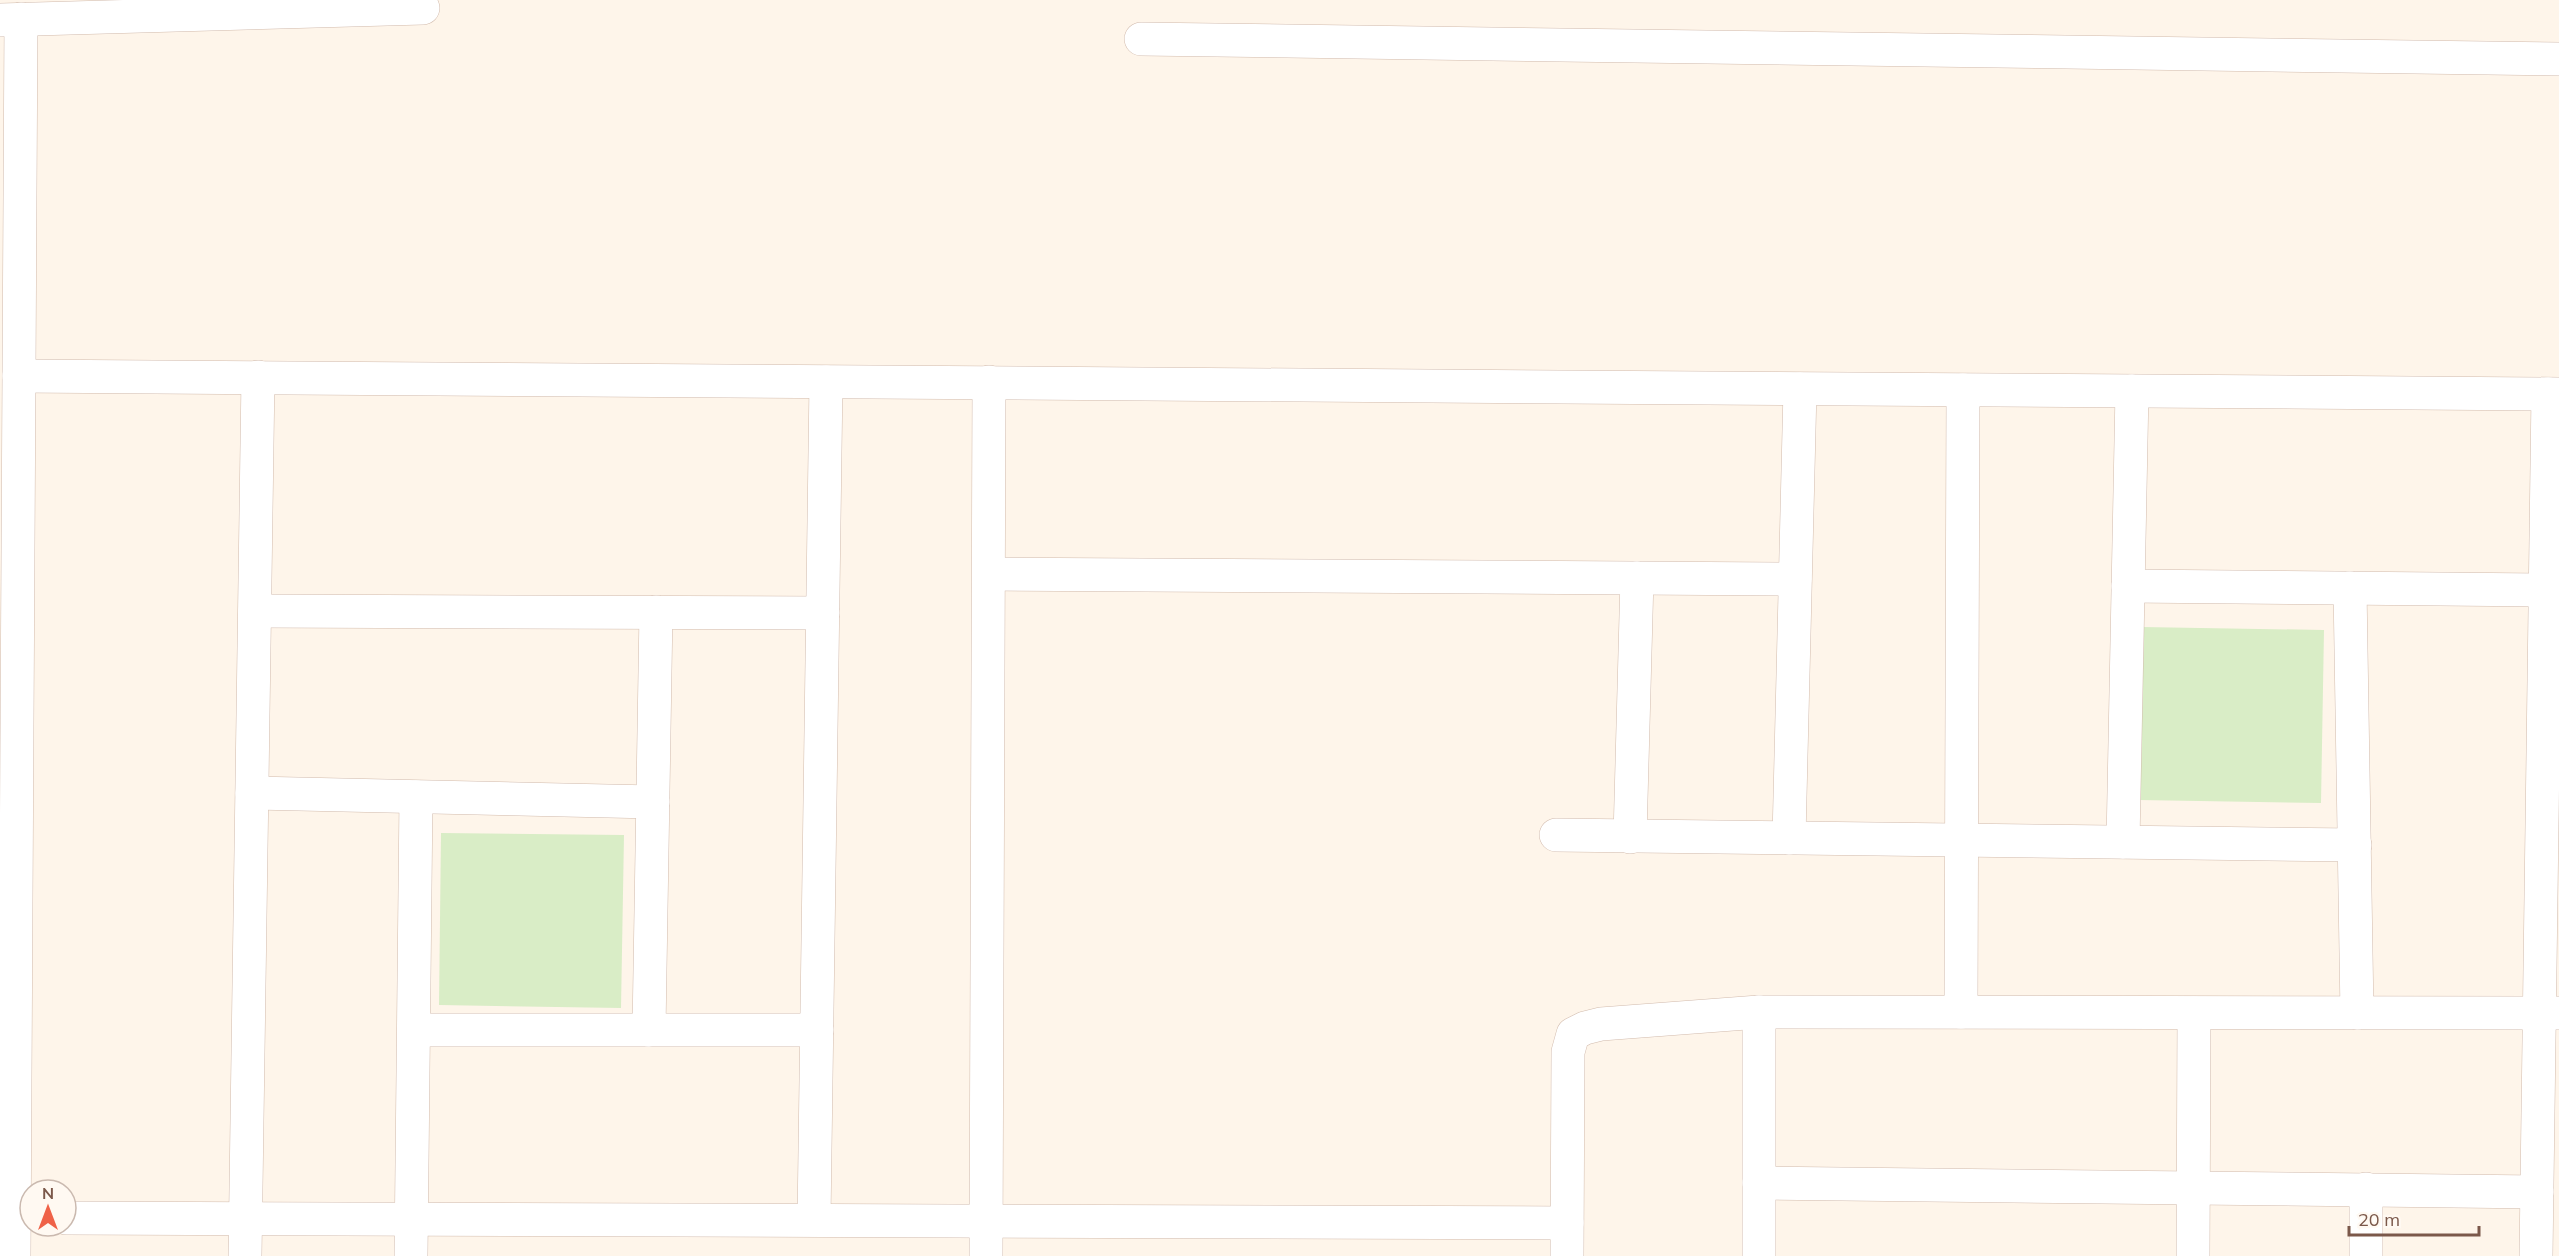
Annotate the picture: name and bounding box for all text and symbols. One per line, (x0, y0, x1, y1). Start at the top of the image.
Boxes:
north arrow (18, 1178, 78, 1238)
text: N (42, 1183, 54, 1203)
scale bar (2349, 1199, 2480, 1237)
text: 20 m (2358, 1208, 2400, 1231)

